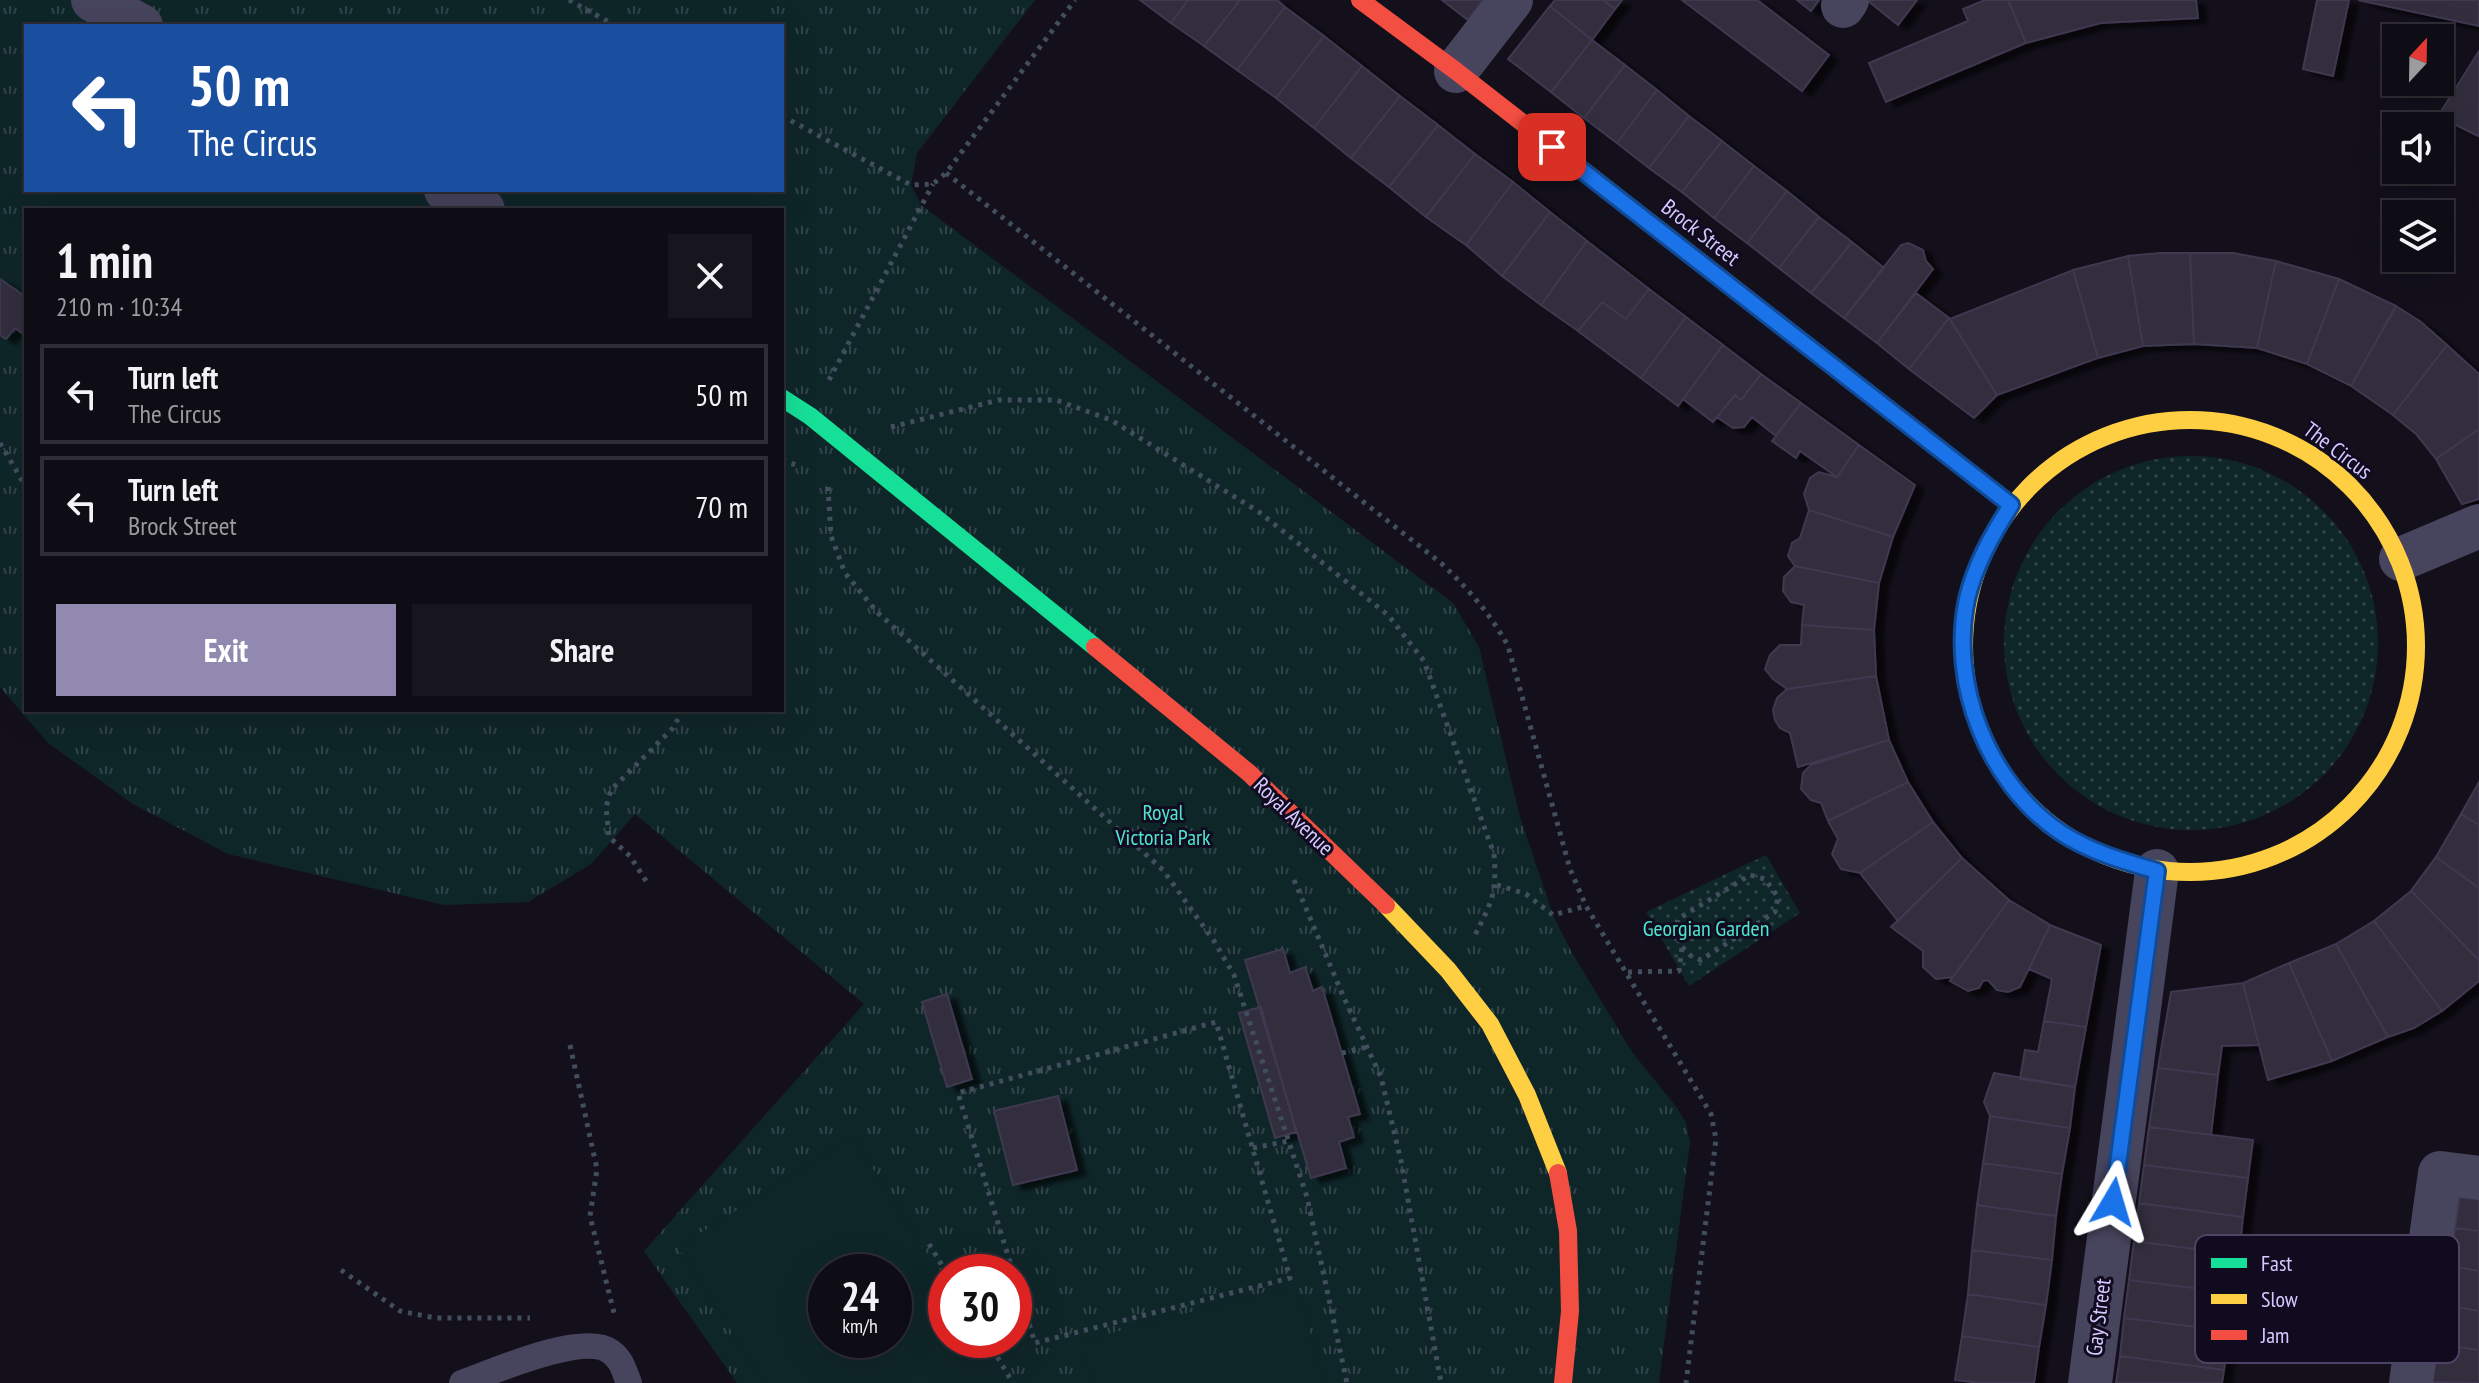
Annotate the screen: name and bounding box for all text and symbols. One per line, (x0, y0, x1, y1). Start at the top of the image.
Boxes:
north arrow (2382, 24, 2454, 96)
map controls (2382, 24, 2454, 272)
text: 50 m (188, 49, 290, 121)
icon: left (56, 56, 160, 160)
button: sound (2382, 112, 2454, 184)
pin (1518, 113, 1586, 181)
text: The Circus (188, 119, 317, 166)
icon: arrive (1530, 125, 1574, 169)
street label: Brock Street (1656, 193, 1746, 271)
button: layers (2382, 200, 2454, 272)
text: 1 min (56, 229, 153, 291)
button: close (668, 234, 752, 318)
text: 210 m · 10:34 (56, 290, 182, 323)
text: Turn left (128, 358, 218, 397)
icon: left (60, 372, 104, 416)
text: 50 m (695, 375, 748, 414)
text: The Circus (128, 397, 221, 430)
street label: The Circus (2298, 415, 2378, 485)
text: Turn left (128, 470, 218, 509)
icon: left (60, 484, 104, 528)
text: 70 m (695, 487, 748, 526)
text: Brock Street (128, 509, 237, 542)
button: Exit (56, 604, 396, 696)
button: Share (412, 604, 752, 696)
street label: Royal Avenue (1248, 771, 1340, 861)
park label: Royal Victoria Park (1114, 798, 1211, 851)
park label: Georgian Garden (1643, 914, 1769, 942)
position arrow (2071, 1160, 2155, 1244)
legend (2195, 1235, 2459, 1363)
text: Fast (2261, 1249, 2292, 1277)
speed limit sign: 30 (928, 1254, 1032, 1358)
text: 24 (841, 1270, 879, 1322)
street label: Gay Street (2079, 1277, 2117, 1357)
text: Slow (2261, 1285, 2298, 1313)
text: km/h (842, 1313, 878, 1339)
text: Jam (2260, 1321, 2289, 1349)

